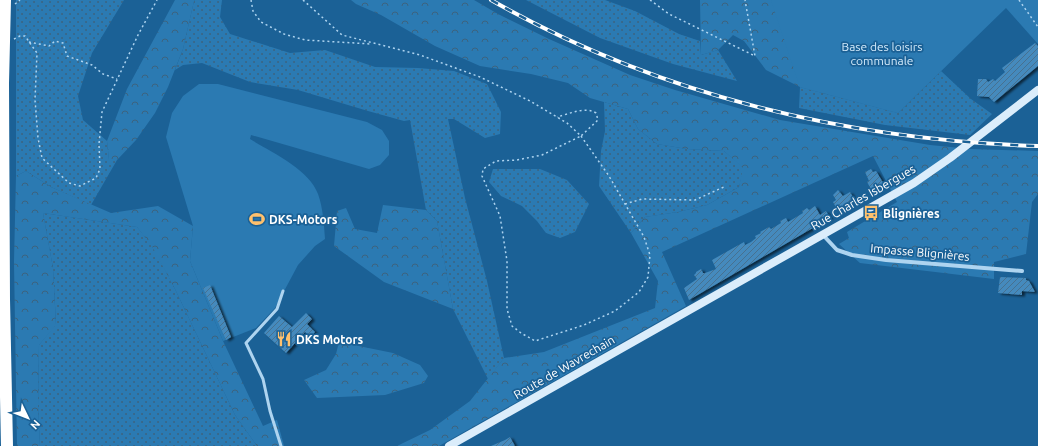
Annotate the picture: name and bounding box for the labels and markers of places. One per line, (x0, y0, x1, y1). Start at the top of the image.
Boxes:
bus stop icon: Blignières (862, 204, 880, 222)
place label: Blignières (883, 207, 940, 220)
sports icon: DKS-Motors (248, 210, 266, 228)
place label: DKS-Motors (269, 213, 338, 226)
restaurant icon: DKS Motors (275, 330, 293, 348)
place label: DKS Motors (296, 333, 363, 346)

